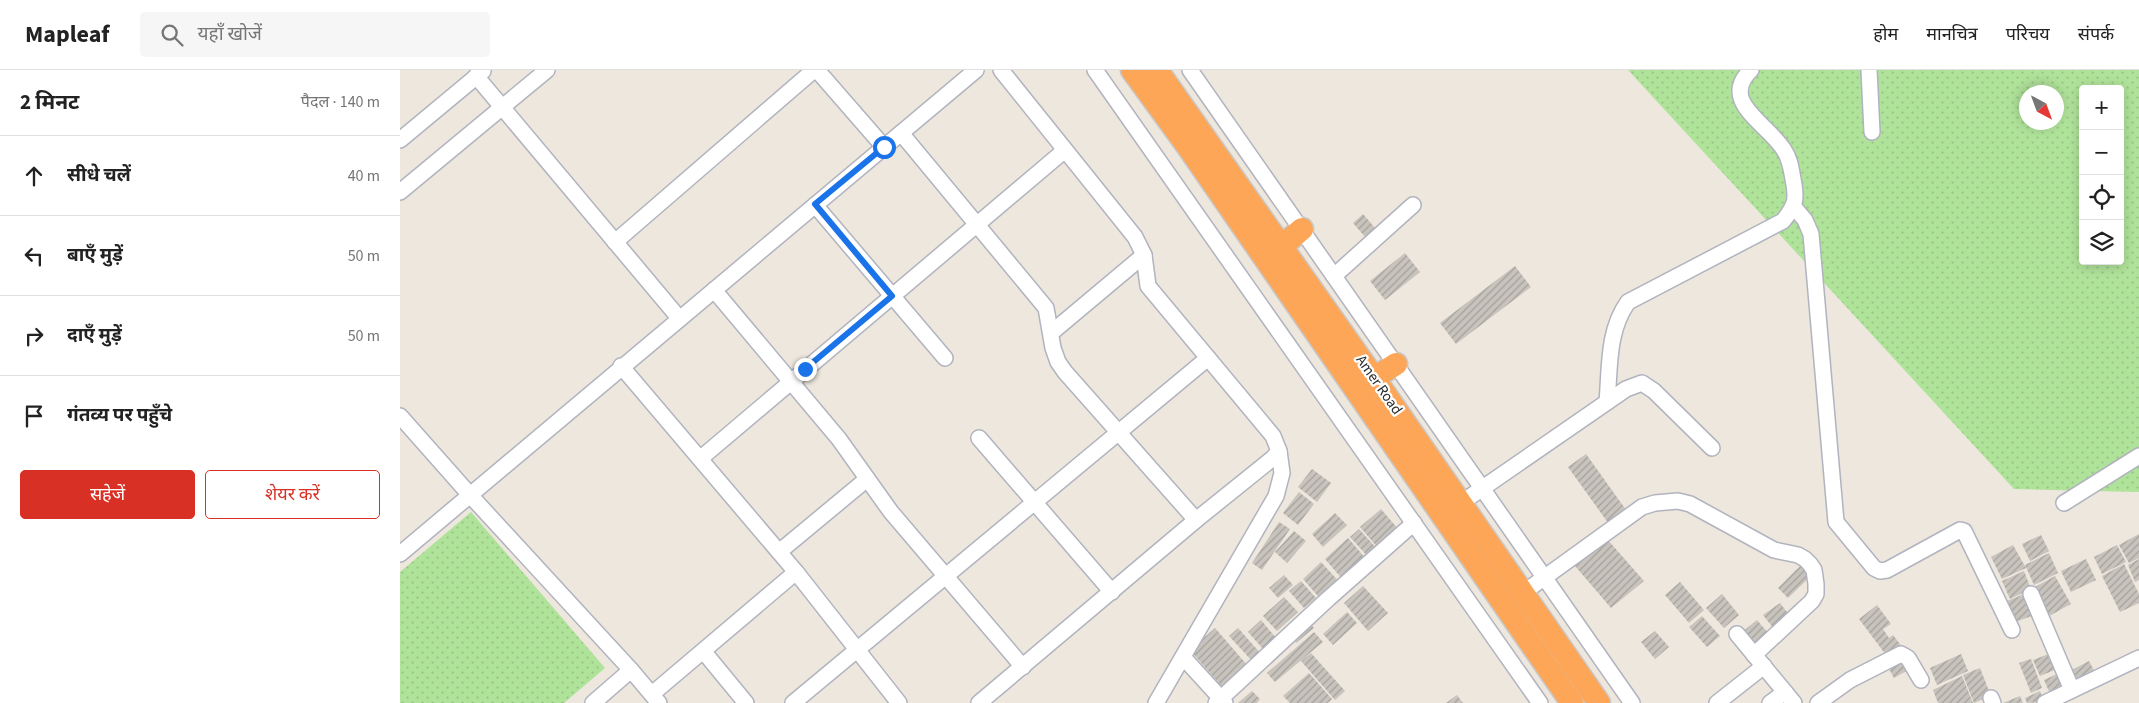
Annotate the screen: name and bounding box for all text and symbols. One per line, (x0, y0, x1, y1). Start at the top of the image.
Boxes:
search box (140, 12, 490, 57)
text: Mapleaf (25, 17, 110, 52)
icon: search (158, 21, 186, 49)
text: यहाँ खोजें (198, 21, 262, 48)
text: होम (1873, 22, 1898, 47)
text: मानचित्र (1926, 22, 1978, 47)
text: परिचय (2006, 22, 2050, 47)
text: संपर्क (2078, 22, 2114, 47)
north arrow (2019, 85, 2064, 130)
map controls (2079, 85, 2124, 265)
button: + (2079, 85, 2124, 130)
text: 2 मिनट (20, 87, 79, 117)
text: पैदल · 140 m (301, 91, 380, 113)
button: − (2079, 130, 2124, 175)
route start (873, 136, 896, 159)
icon: ahead (20, 162, 48, 190)
text: सीधे चलें (67, 162, 131, 189)
text: 40 m (348, 165, 380, 187)
button: locate (2079, 175, 2124, 220)
button: layers (2079, 220, 2124, 265)
icon: left (20, 242, 48, 270)
text: बाएँ मुड़ें (67, 242, 123, 269)
text: 50 m (348, 245, 380, 267)
icon: right (20, 322, 48, 350)
text: दाएँ मुड़ें (67, 322, 122, 349)
text: 50 m (348, 325, 380, 347)
street label: Amer Road (1351, 351, 1407, 419)
route end (794, 358, 817, 381)
icon: arrive (20, 402, 48, 430)
text: गंतव्य पर पहुँचे (67, 402, 172, 429)
button: सहेजें (20, 470, 195, 519)
button: शेयर करें (205, 470, 380, 519)

